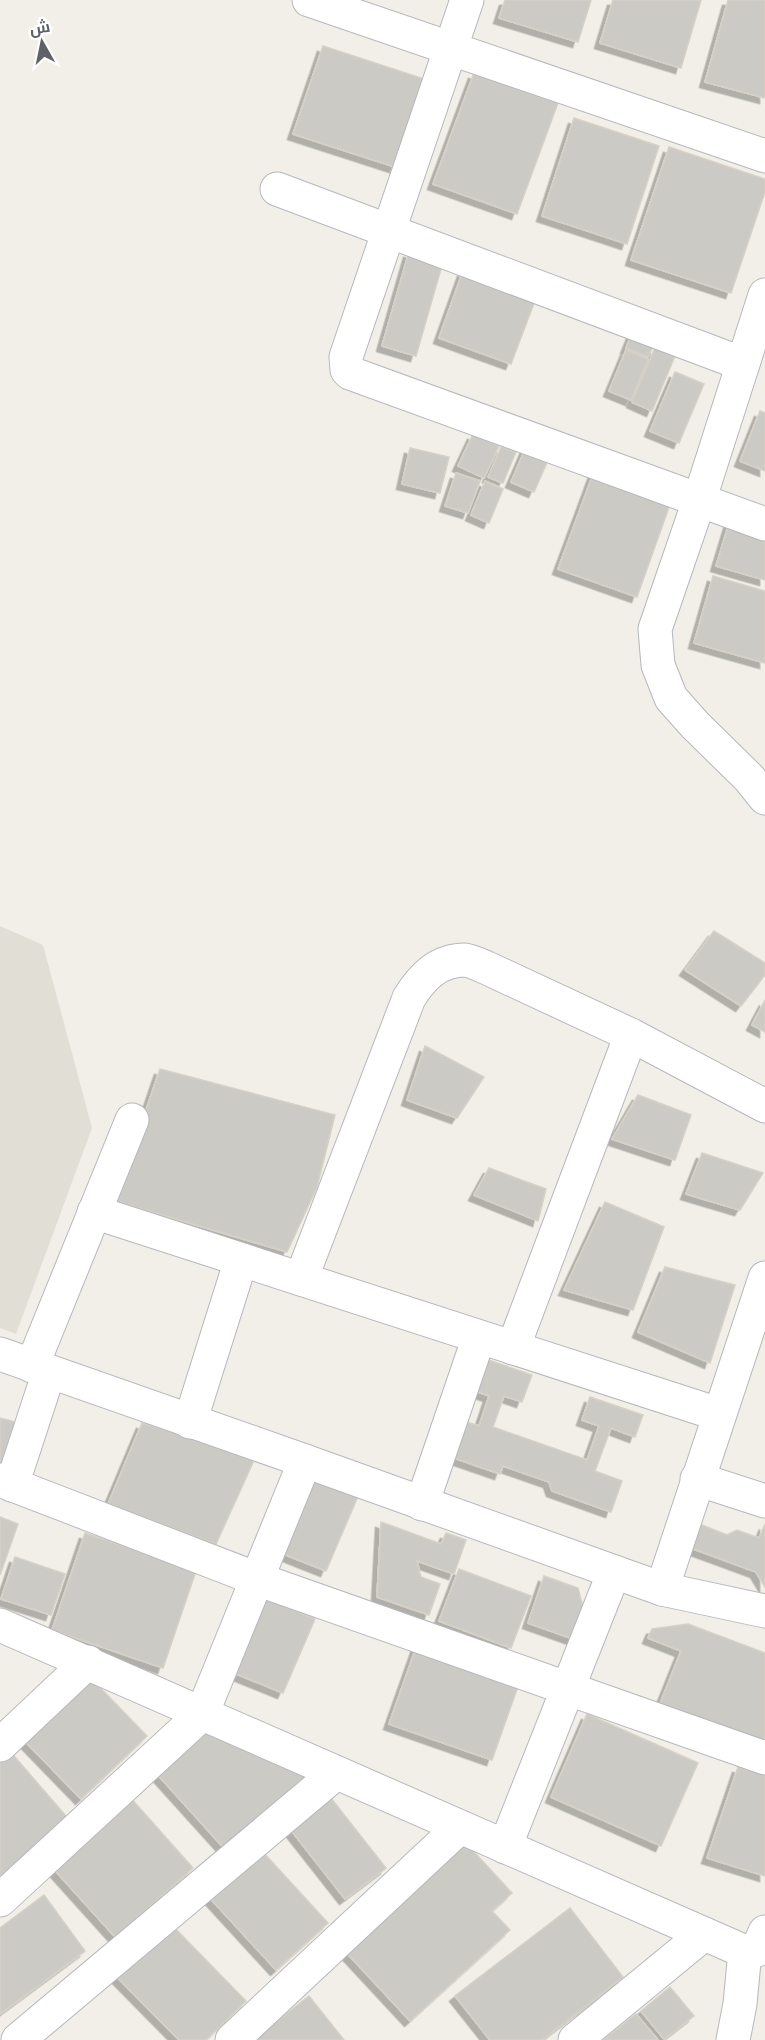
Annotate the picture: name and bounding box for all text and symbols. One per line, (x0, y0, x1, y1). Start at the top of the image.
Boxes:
north arrow (12, 12, 72, 72)
text: ش (28, 14, 52, 41)

